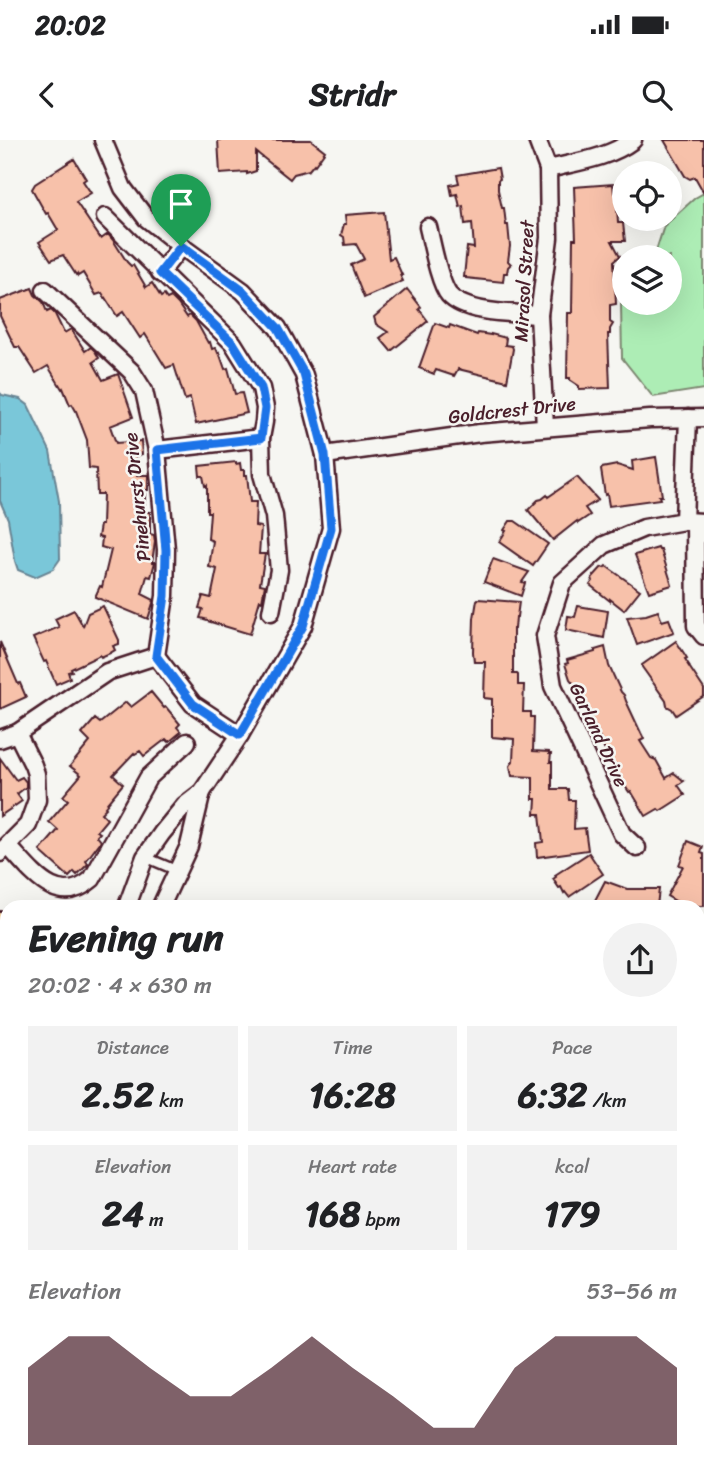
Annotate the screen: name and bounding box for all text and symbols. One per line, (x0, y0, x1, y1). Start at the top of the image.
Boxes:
text: 20:02 (35, 2, 106, 48)
text: Stridr (309, 66, 395, 123)
icon: back (28, 76, 66, 114)
icon: search (638, 76, 676, 114)
map controls (612, 161, 682, 315)
button: locate (612, 161, 682, 231)
pin (151, 174, 211, 246)
icon: arrive (162, 185, 200, 223)
street label: Mirasol Street (504, 218, 544, 343)
button: layers (612, 245, 682, 315)
street label: Goldcrest Drive (446, 387, 578, 433)
street label: Pinehurst Drive (114, 431, 160, 563)
street label: Garland Drive (560, 677, 638, 793)
text: Evening run (28, 905, 224, 972)
button: share (603, 923, 677, 997)
text: 20:02 · 4 × 630 m (28, 965, 212, 1006)
text: Distance (97, 1031, 169, 1064)
text: Time (332, 1031, 373, 1064)
text: Pace (552, 1031, 592, 1064)
text: 2.52 (82, 1064, 154, 1126)
text: 16:28 (309, 1064, 396, 1126)
text: 6:32 (518, 1064, 588, 1126)
text: km (154, 1084, 184, 1117)
text: /km (588, 1084, 627, 1117)
text: Elevation (94, 1150, 171, 1183)
text: Heart rate (308, 1150, 397, 1183)
text: kcal (555, 1150, 589, 1183)
text: 24 (102, 1183, 144, 1245)
text: 168 (304, 1183, 361, 1245)
text: 179 (544, 1183, 600, 1245)
text: m (144, 1203, 164, 1236)
text: bpm (361, 1203, 401, 1236)
text: Elevation (28, 1271, 121, 1312)
text: 53–56 m (587, 1271, 677, 1312)

